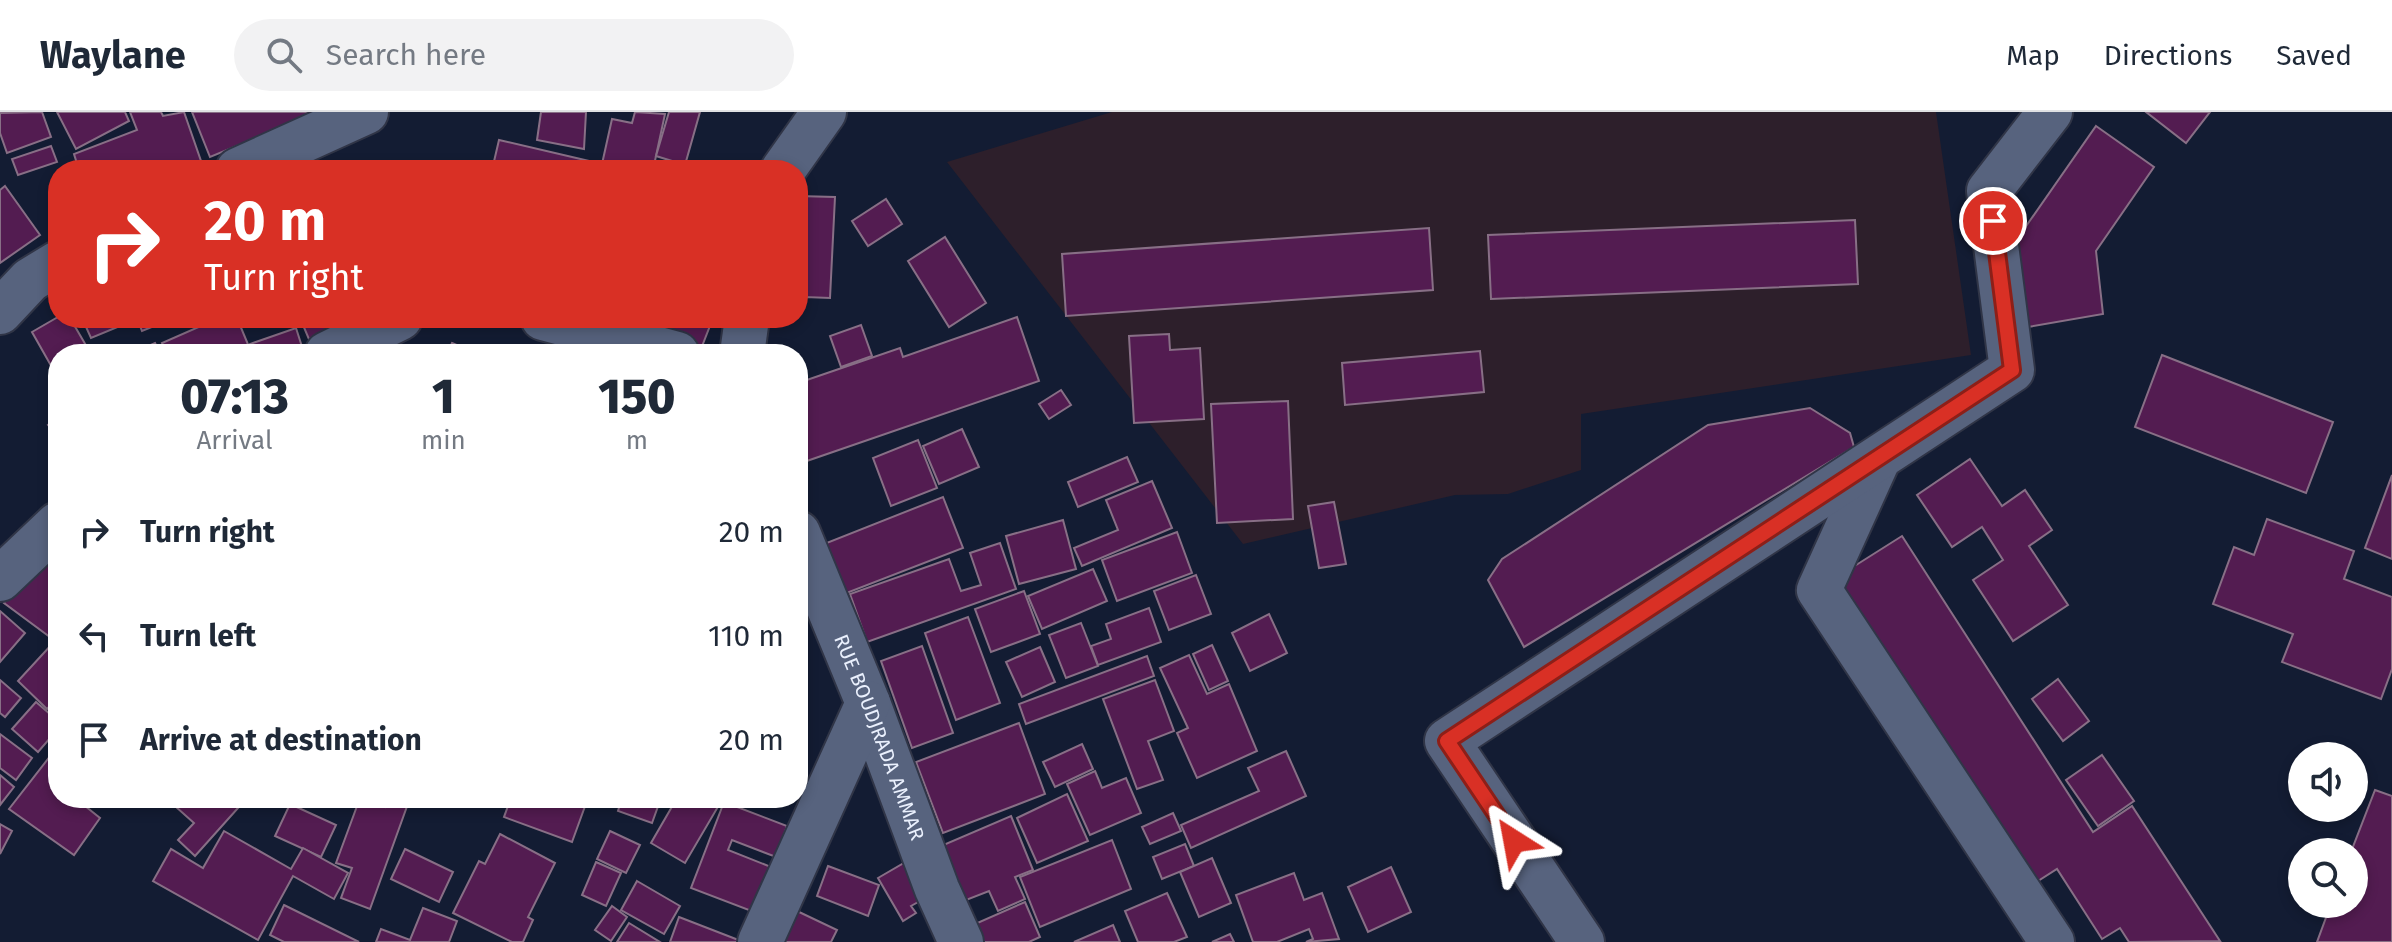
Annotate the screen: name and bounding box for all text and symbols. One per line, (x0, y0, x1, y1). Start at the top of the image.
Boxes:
search box (234, 19, 794, 91)
text: Waylane (40, 32, 186, 78)
icon: search (262, 33, 306, 77)
text: Search here (326, 37, 486, 73)
text: Map (2006, 39, 2060, 72)
text: Directions (2104, 39, 2232, 72)
text: Saved (2276, 39, 2352, 72)
pin (1959, 187, 2027, 255)
text: 20 m (204, 188, 326, 255)
icon: right (72, 192, 176, 296)
icon: arrive (1971, 199, 2015, 243)
text: Turn right (204, 256, 364, 300)
text: 07:13 (180, 368, 289, 426)
text: 1 (432, 368, 455, 426)
text: 150 (598, 368, 676, 426)
text: Arrival (196, 425, 273, 456)
text: min (421, 425, 466, 456)
text: m (626, 425, 648, 456)
icon: right (72, 510, 116, 554)
text: Turn right (140, 514, 275, 550)
text: 20 m (719, 514, 784, 550)
icon: left (72, 614, 116, 658)
text: Turn left (140, 618, 256, 654)
text: 110 m (708, 618, 784, 654)
street label: RUE BOUDJRADA AMMAR (829, 631, 930, 844)
icon: arrive (72, 718, 116, 762)
text: Arrive at destination (140, 722, 422, 758)
text: 20 m (719, 722, 784, 758)
map controls (2288, 742, 2368, 918)
button: sound (2288, 742, 2368, 822)
position arrow (1472, 799, 1556, 883)
button: search (2288, 838, 2368, 918)

